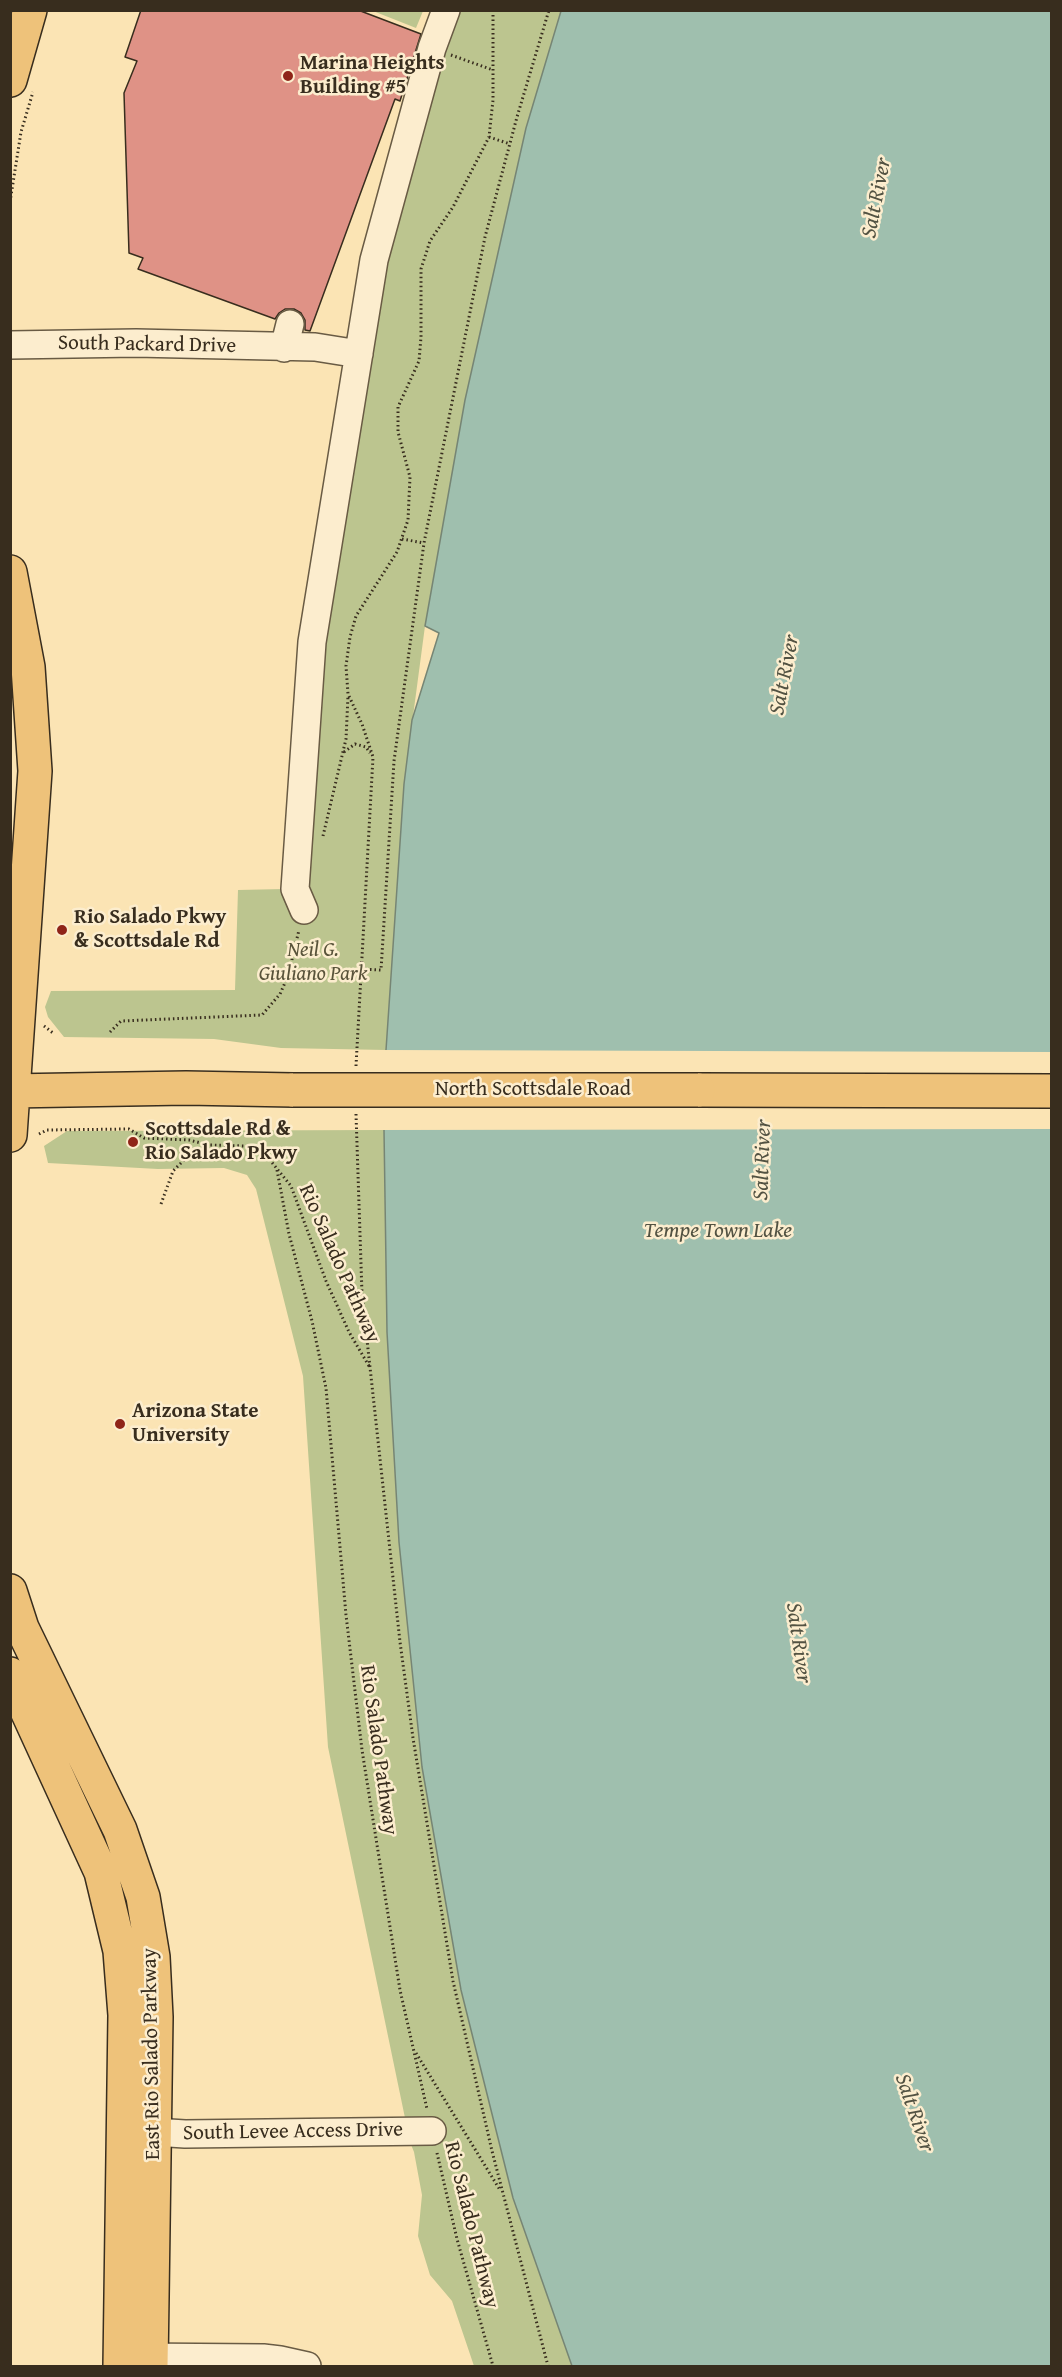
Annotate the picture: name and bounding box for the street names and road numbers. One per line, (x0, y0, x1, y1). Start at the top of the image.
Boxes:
street label: South Packard Drive (58, 331, 236, 359)
street label: North Scottsdale Road (435, 1077, 631, 1103)
street label: Rio Salado Pathway (293, 1181, 385, 1347)
street label: Rio Salado Pathway (354, 1663, 402, 1837)
street label: East Rio Salado Parkway (138, 1948, 166, 2160)
street label: South Levee Access Drive (183, 2117, 403, 2147)
street label: Rio Salado Pathway (438, 2139, 504, 2311)

